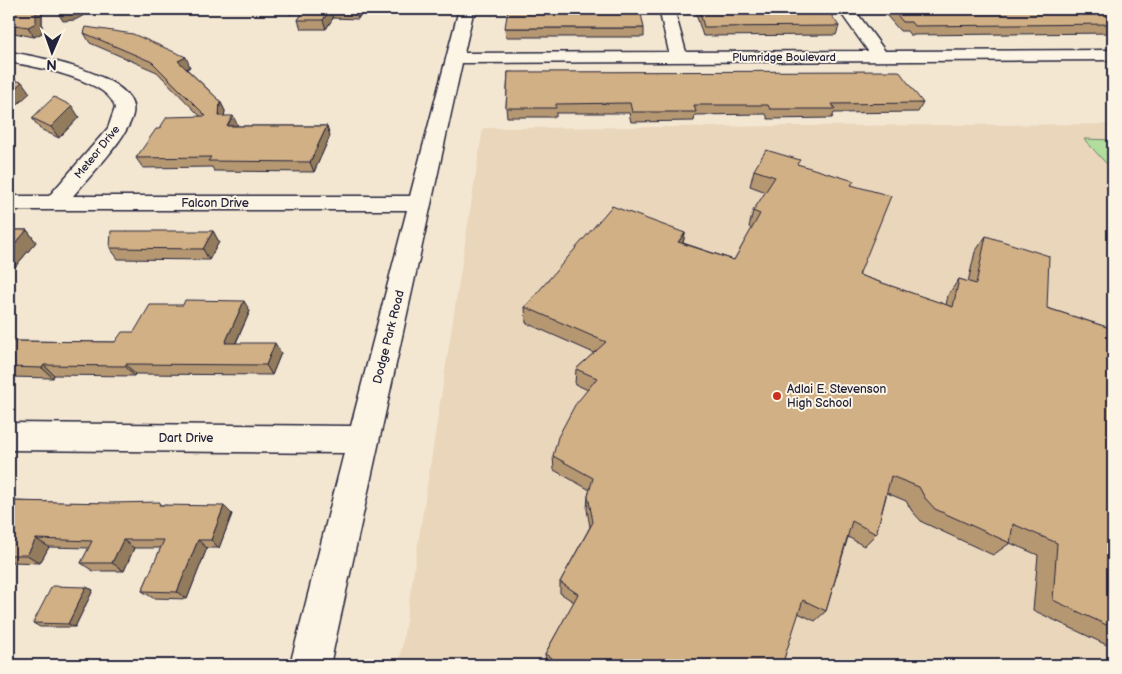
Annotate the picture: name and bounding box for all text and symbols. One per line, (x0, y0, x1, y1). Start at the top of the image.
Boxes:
north arrow (28, 28, 78, 78)
street label: Plumridge Boulevard (732, 51, 836, 64)
text: N (46, 56, 57, 73)
street label: Meteor Drive (72, 122, 123, 181)
street label: Falcon Drive (181, 196, 249, 211)
street label: Dodge Park Road (370, 289, 408, 385)
place label: Adlai E. Stevenson High School (787, 382, 887, 411)
marker: Adlai E. Stevenson High School (771, 390, 783, 402)
street label: Dart Drive (159, 431, 213, 446)

